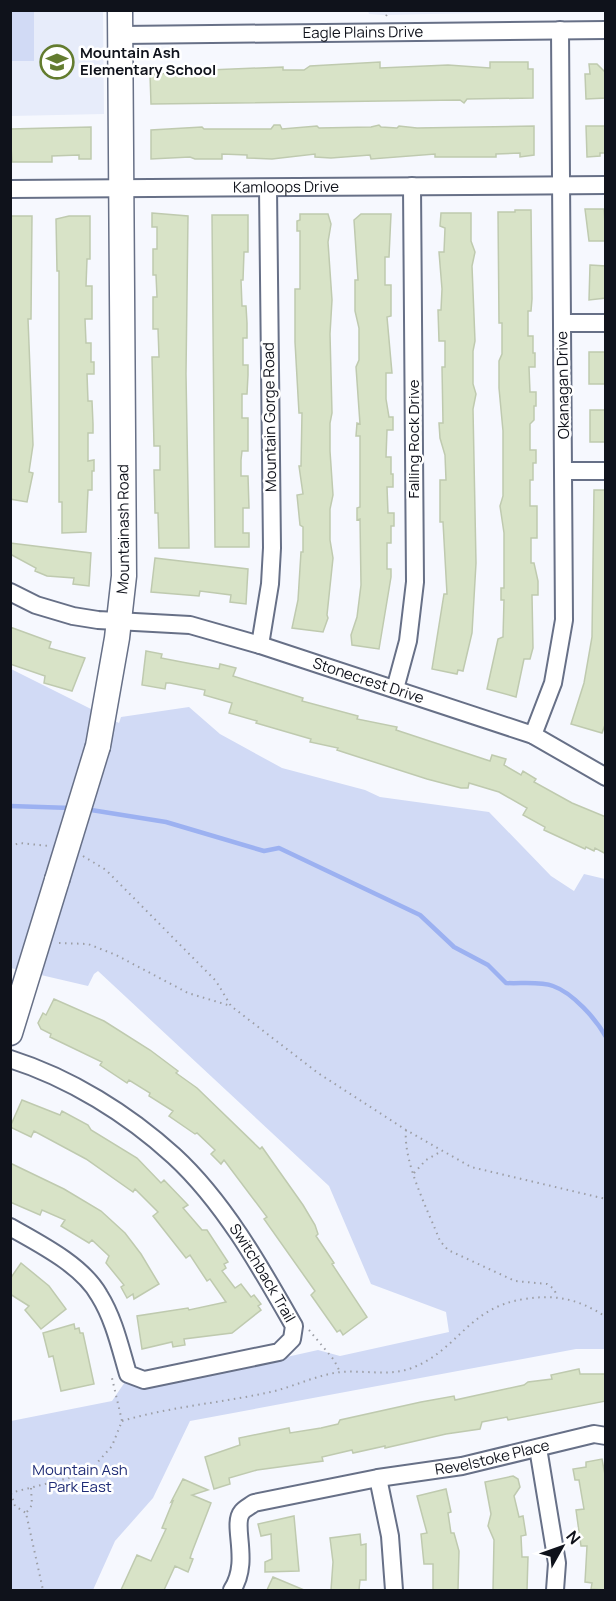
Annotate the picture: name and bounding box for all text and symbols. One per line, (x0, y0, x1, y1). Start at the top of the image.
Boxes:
street label: Eagle Plains Drive (303, 21, 424, 43)
place label: Mountain Ash Elementary School (80, 42, 216, 80)
school or university icon: Mountain Ash Elementary School (39, 44, 75, 80)
street label: Kamloops Drive (233, 176, 339, 198)
street label: Okanagan Drive (551, 331, 574, 439)
street label: Mountain Gorge Road (258, 342, 281, 492)
street label: Falling Rock Drive (403, 379, 424, 499)
street label: Mountainash Road (111, 464, 134, 595)
street label: Stonecrest Drive (310, 652, 427, 708)
street label: Switchback Trail (225, 1219, 301, 1326)
street label: Revelstoke Place (434, 1434, 552, 1480)
park label: Mountain Ash Park East (32, 1459, 128, 1497)
north arrow (532, 1517, 592, 1577)
text: N (561, 1526, 586, 1549)

